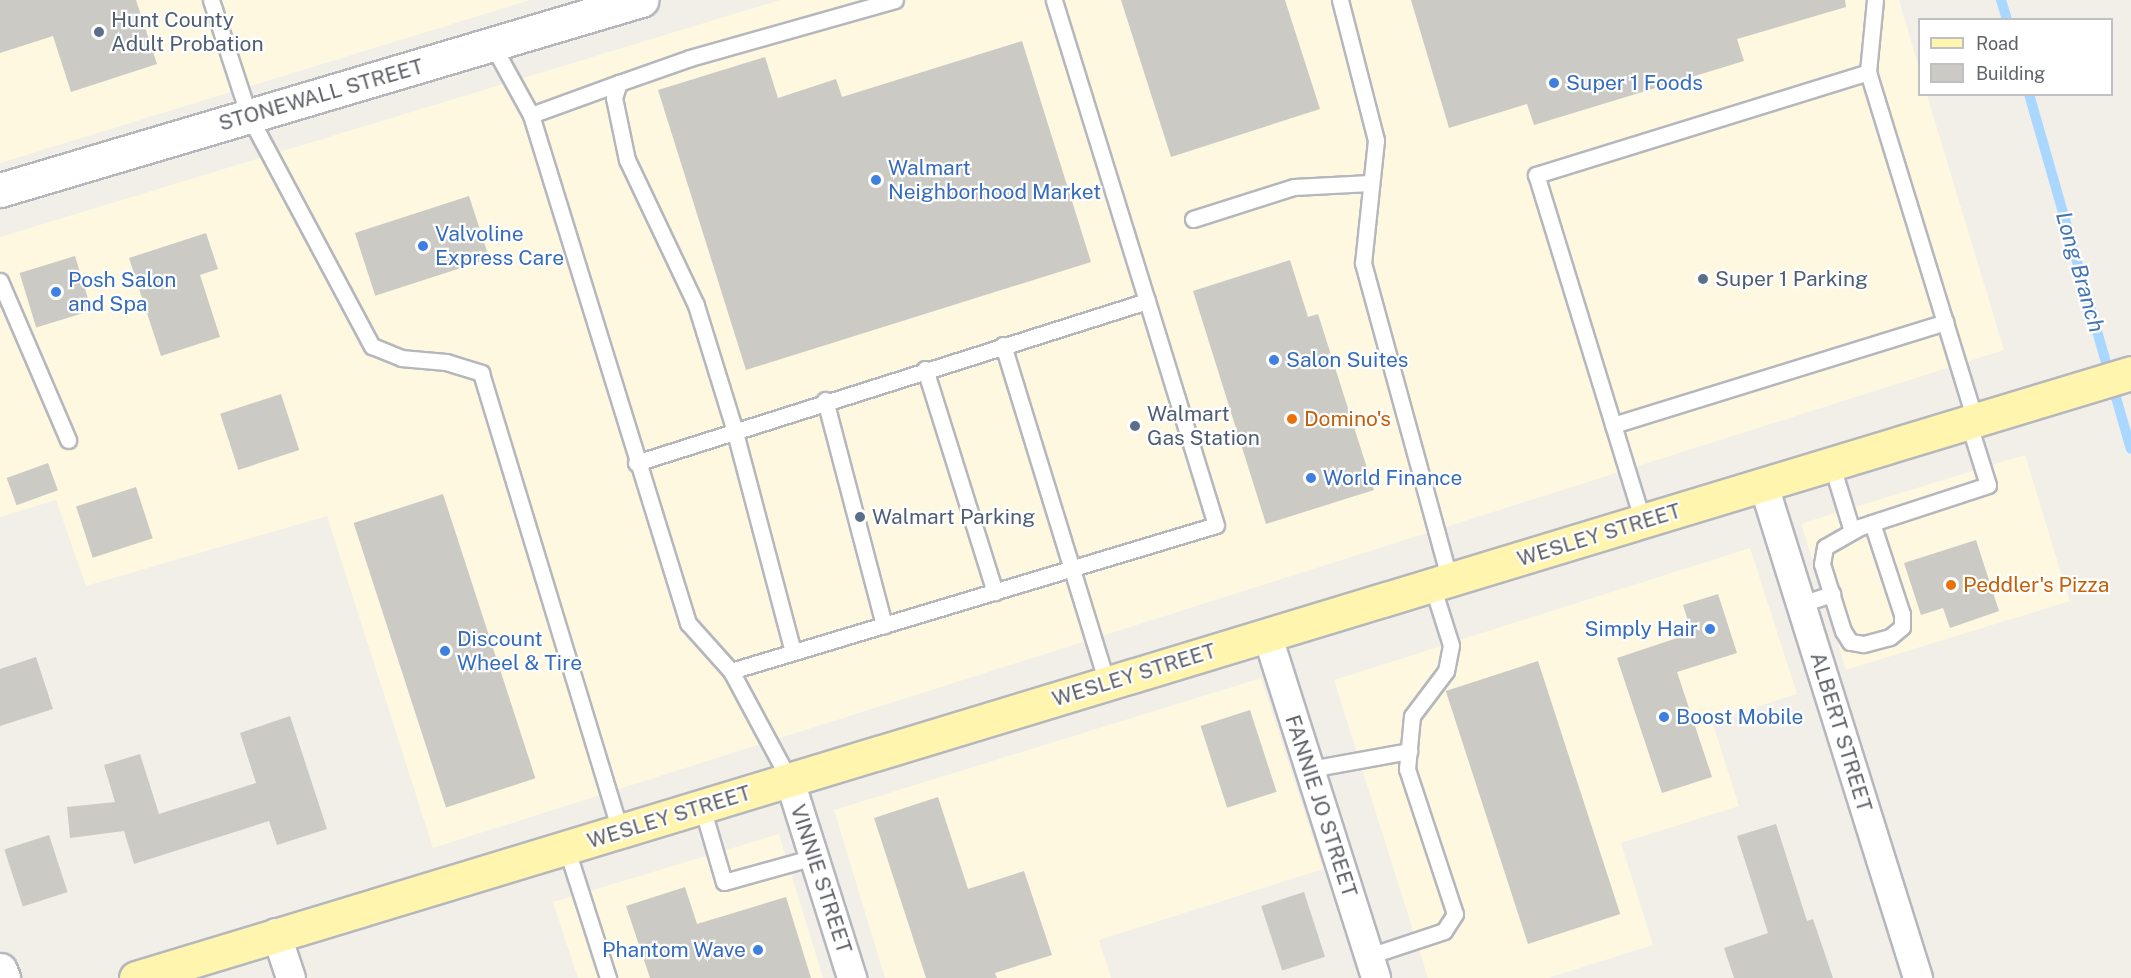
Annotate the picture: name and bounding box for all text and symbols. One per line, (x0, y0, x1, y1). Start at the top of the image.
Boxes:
place label: Hunt County Adult Probation (111, 7, 264, 57)
legend (1918, 18, 2113, 96)
marker: Hunt County Adult Probation (92, 25, 106, 39)
text: Road (1976, 33, 2019, 54)
street label: STONEWALL STREET (216, 54, 426, 136)
text: Building (1976, 63, 2045, 84)
place label: Super 1 Foods (1566, 70, 1703, 96)
marker: Super 1 Foods (1547, 76, 1561, 90)
place label: Walmart Neighborhood Market (888, 155, 1101, 205)
marker: Walmart Neighborhood Market (869, 173, 883, 187)
water label: Long Branch (2050, 209, 2110, 335)
place label: Valvoline Express Care (435, 221, 564, 271)
marker: Valvoline Express Care (416, 239, 430, 253)
place label: Super 1 Parking (1715, 266, 1868, 292)
place label: Posh Salon and Spa (68, 267, 176, 317)
marker: Super 1 Parking (1696, 272, 1710, 286)
marker: Posh Salon and Spa (49, 285, 63, 299)
place label: Salon Suites (1286, 347, 1408, 373)
marker: Salon Suites (1267, 353, 1281, 367)
place label: Walmart Gas Station (1147, 401, 1260, 451)
place label: Domino's (1304, 406, 1391, 432)
marker: Domino's (1285, 412, 1299, 426)
marker: Walmart Gas Station (1128, 419, 1142, 433)
place label: World Finance (1323, 465, 1462, 491)
marker: World Finance (1304, 471, 1318, 485)
street label: WESLEY STREET (1514, 498, 1684, 572)
place label: Walmart Parking (872, 504, 1035, 530)
marker: Walmart Parking (853, 510, 867, 524)
place label: Peddler's Pizza (1963, 572, 2109, 598)
marker: Peddler's Pizza (1944, 578, 1958, 592)
place label: Simply Hair (1584, 616, 1698, 642)
marker: Simply Hair (1703, 622, 1717, 636)
place label: Discount Wheel & Tire (457, 626, 582, 676)
street label: WESLEY STREET (1049, 638, 1219, 712)
marker: Discount Wheel & Tire (438, 644, 452, 658)
street label: ALBERT STREET (1805, 649, 1877, 815)
place label: Boost Mobile (1676, 704, 1803, 730)
marker: Boost Mobile (1657, 710, 1671, 724)
street label: FANNIE JO STREET (1280, 712, 1362, 900)
street label: WESLEY STREET (584, 780, 754, 854)
street label: VINNIE STREET (785, 801, 857, 957)
place label: Phantom Wave (602, 937, 746, 963)
marker: Phantom Wave (751, 943, 765, 957)

